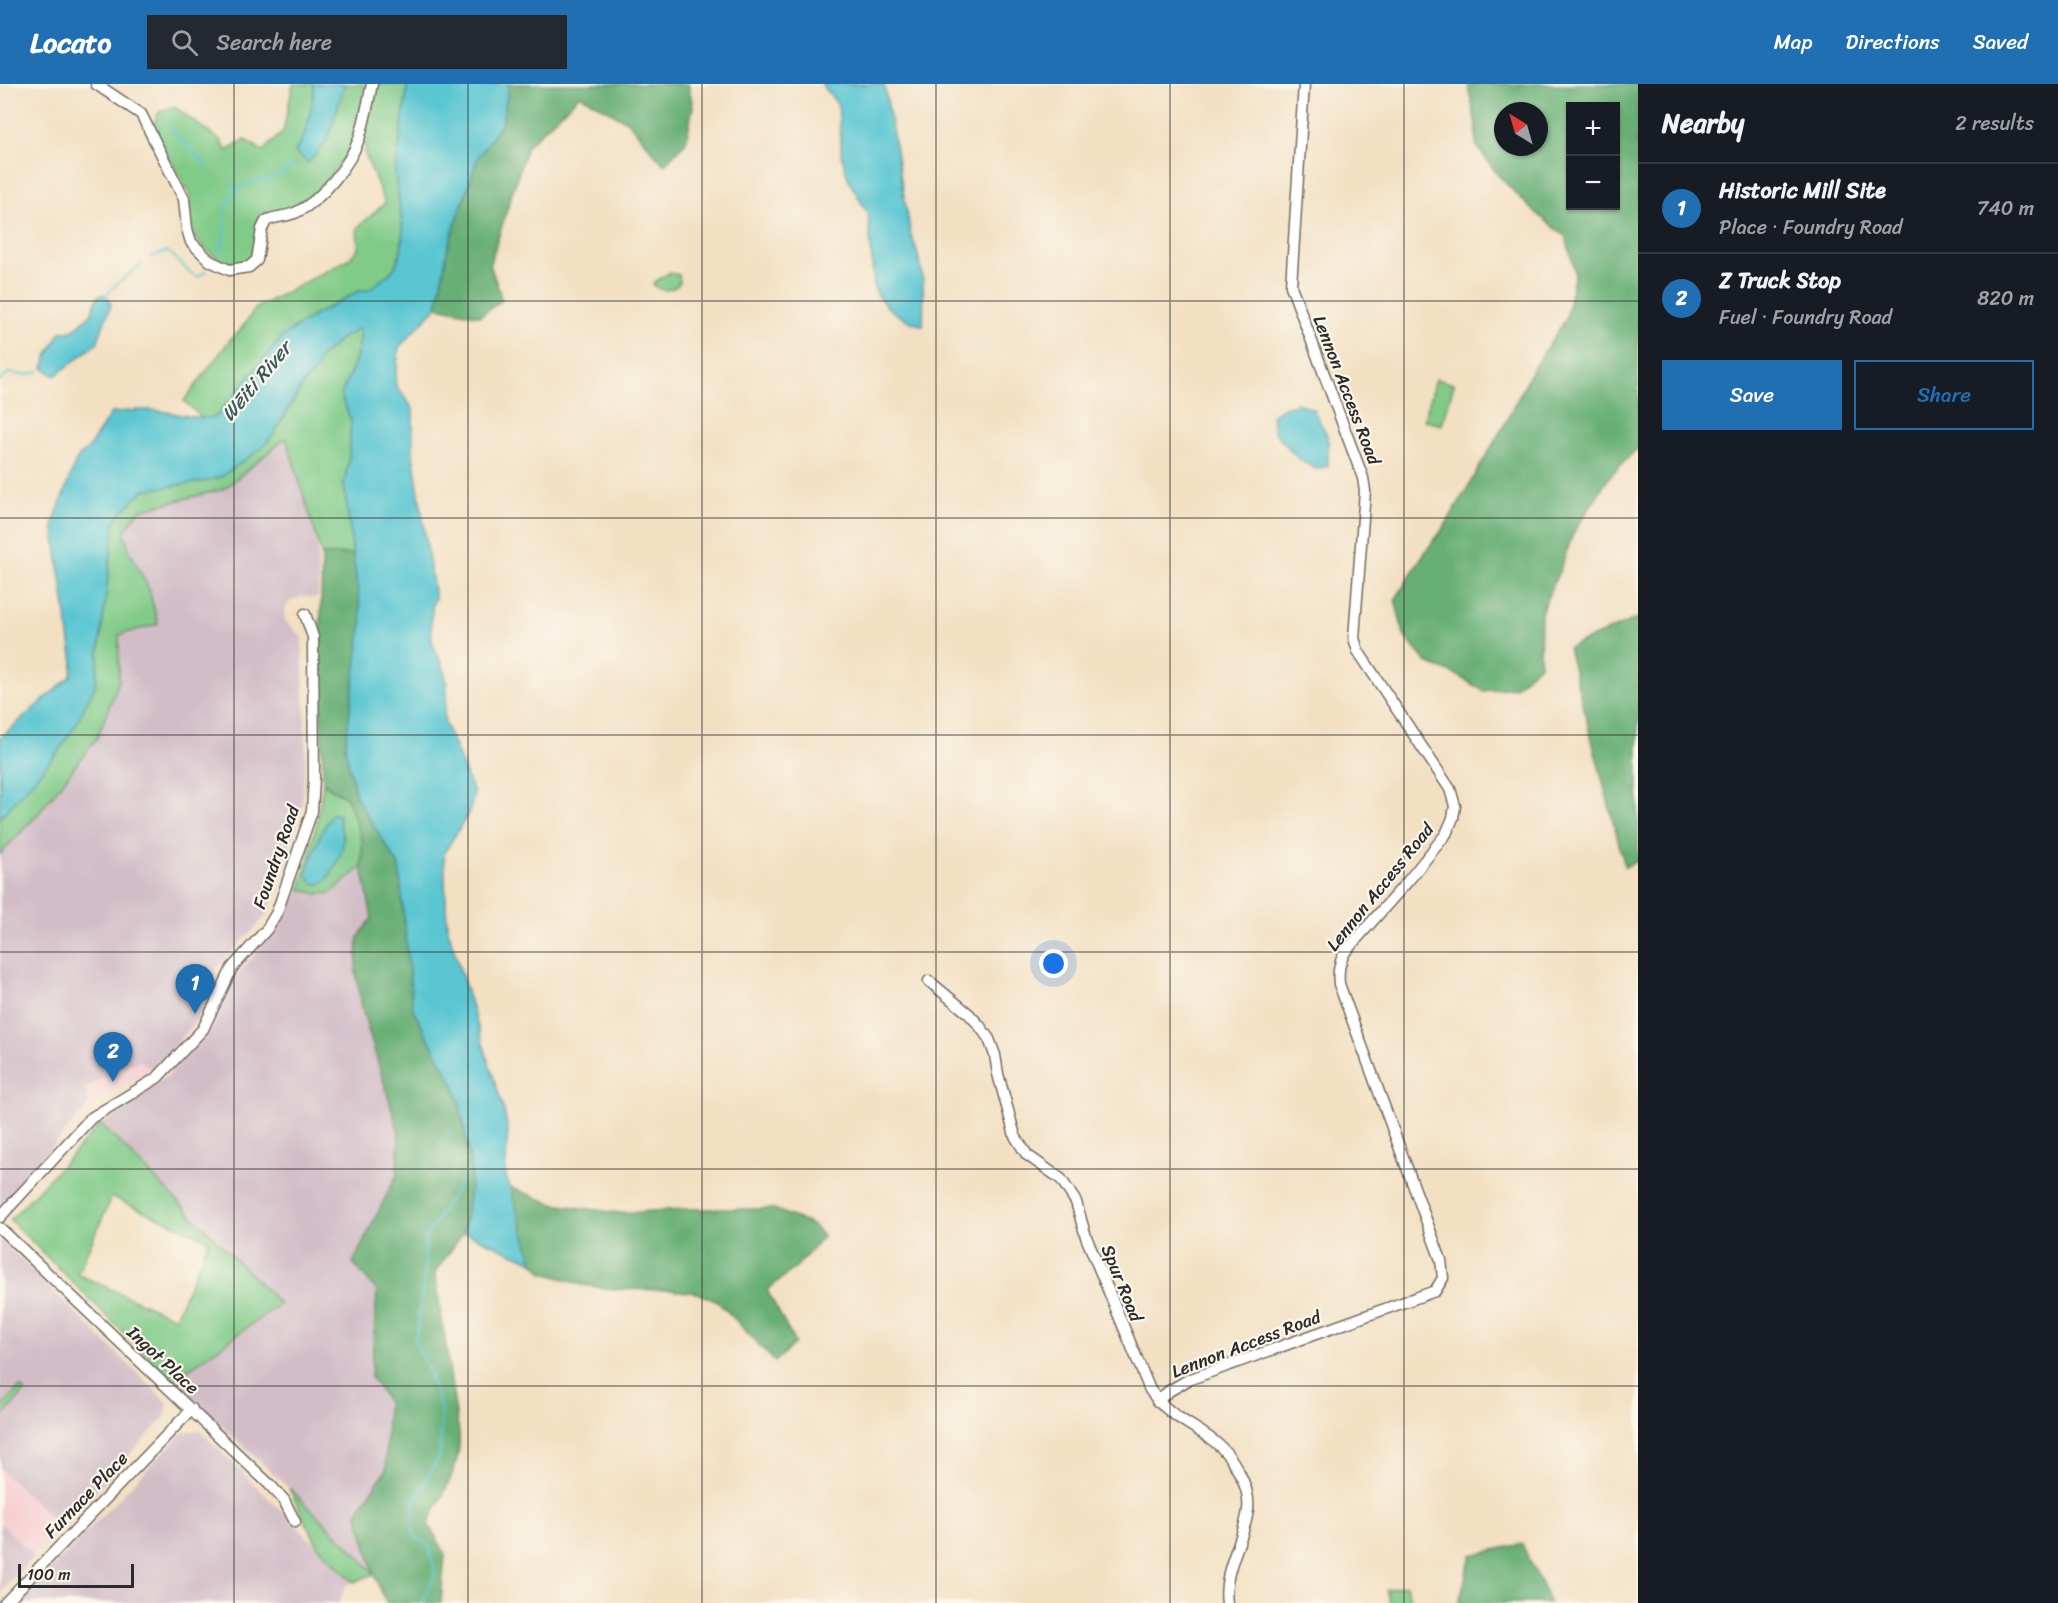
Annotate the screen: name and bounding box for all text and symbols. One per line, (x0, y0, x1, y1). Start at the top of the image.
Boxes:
search box (147, 15, 567, 69)
text: Locato (30, 18, 111, 67)
text: Search here (216, 23, 332, 62)
text: Map (1774, 23, 1812, 61)
text: Directions (1845, 23, 1940, 61)
text: Saved (1973, 23, 2028, 61)
icon: search (168, 26, 201, 59)
text: Nearby (1662, 100, 1744, 146)
north arrow (1494, 102, 1548, 156)
map controls (1566, 102, 1620, 210)
button: + (1566, 102, 1620, 156)
text: 2 results (1955, 106, 2034, 141)
button: − (1566, 156, 1620, 210)
text: Historic Mill Site (1719, 171, 1886, 210)
text: 1 (1677, 191, 1686, 226)
text: 740 m (1977, 191, 2034, 226)
text: Place · Foundry Road (1719, 210, 1903, 245)
text: Z Truck Stop (1719, 261, 1841, 300)
text: 2 (1676, 281, 1687, 316)
text: 820 m (1977, 281, 2034, 316)
text: Fuel · Foundry Road (1719, 300, 1892, 335)
street label: Lennon Access Road (1304, 311, 1391, 471)
water label: Wēiti River (212, 330, 303, 429)
button: Save (1662, 360, 1842, 430)
button: Share (1854, 360, 2034, 430)
street label: Foundry Road (243, 799, 309, 913)
street label: Lennon Access Road (1318, 814, 1443, 958)
your location (1039, 949, 1068, 978)
pin: 1 (176, 964, 214, 1014)
pin: 2 (94, 1032, 132, 1082)
street label: Spur Road (1092, 1239, 1153, 1328)
street label: Lennon Access Road (1167, 1300, 1327, 1387)
street label: Ingot Place (119, 1317, 207, 1403)
street label: Furnace Place (36, 1444, 136, 1546)
text: 100 m (27, 1560, 71, 1589)
scale bar (18, 1561, 134, 1588)

